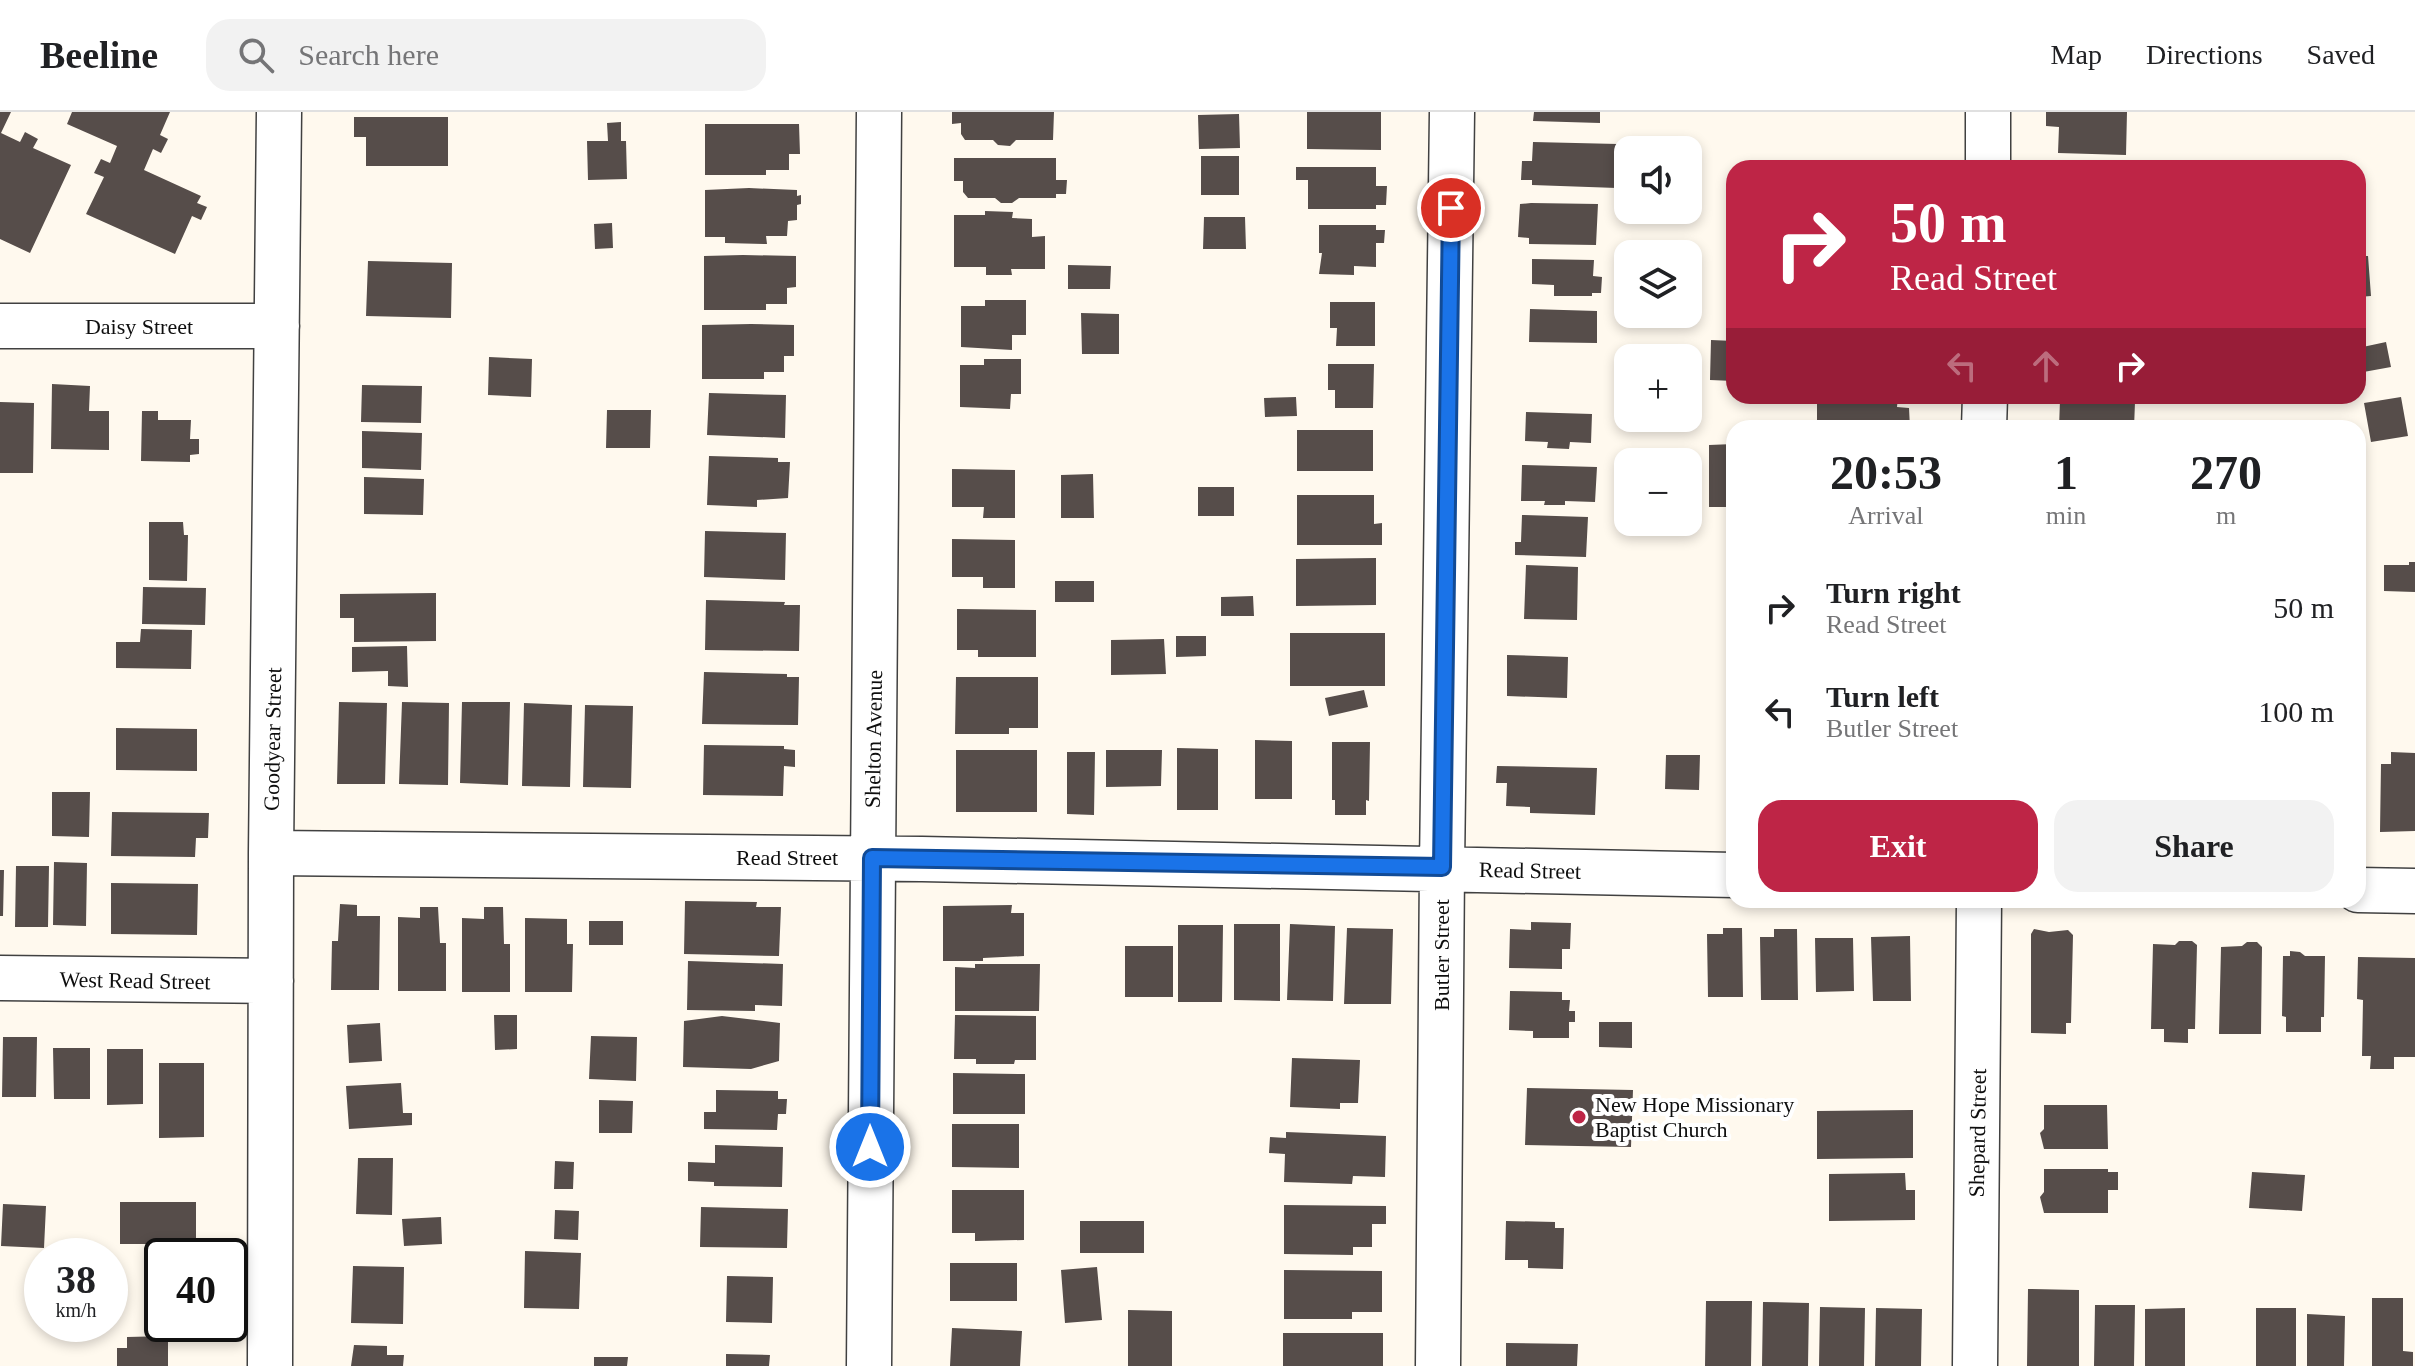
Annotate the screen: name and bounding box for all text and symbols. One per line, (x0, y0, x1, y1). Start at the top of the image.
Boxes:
search box (206, 19, 766, 91)
icon: search (234, 33, 278, 77)
text: Beeline (40, 34, 158, 76)
text: Search here (298, 38, 439, 71)
text: Map (2051, 39, 2102, 70)
text: Directions (2146, 39, 2263, 70)
text: Saved (2307, 39, 2375, 70)
map controls (1614, 136, 1702, 536)
button: sound (1614, 136, 1702, 224)
pin (1417, 174, 1485, 242)
icon: arrive (1429, 186, 1473, 230)
icon: right (1758, 192, 1862, 296)
text: 50 m (1890, 192, 2007, 254)
button: layers (1614, 240, 1702, 328)
text: Read Street (1890, 258, 2057, 298)
street label: Daisy Street (85, 314, 193, 339)
button: + (1614, 344, 1702, 432)
icon: left (1940, 344, 1984, 388)
icon: ahead (2024, 344, 2068, 388)
icon: right (2108, 344, 2152, 388)
text: 20:53 (1830, 446, 1942, 499)
text: 1 (2054, 446, 2078, 499)
text: 270 (2190, 446, 2262, 499)
button: − (1614, 448, 1702, 536)
text: Arrival (1848, 501, 1923, 530)
text: min (2046, 501, 2086, 530)
text: m (2216, 501, 2236, 530)
text: Turn right (1826, 576, 1961, 609)
icon: right (1758, 586, 1802, 630)
text: 50 m (2273, 591, 2334, 624)
text: Read Street (1826, 610, 1947, 639)
street label: Goodyear Street (259, 667, 286, 811)
street label: Shelton Avenue (860, 670, 887, 808)
text: Turn left (1826, 680, 1939, 713)
icon: left (1758, 690, 1802, 734)
text: 100 m (2258, 695, 2334, 728)
text: Butler Street (1826, 714, 1958, 743)
button: Exit (1758, 800, 2038, 892)
button: Share (2054, 800, 2334, 892)
street label: Read Street (736, 845, 838, 870)
street label: Read Street (1479, 857, 1581, 884)
street label: Butler Street (1429, 899, 1454, 1011)
street label: West Read Street (59, 967, 211, 994)
street label: Shepard Street (1964, 1068, 1991, 1198)
place label: New Hope Missionary Baptist Church (1595, 1092, 1794, 1142)
position arrow (828, 1105, 912, 1189)
marker: New Hope Missionary Baptist Church (1570, 1108, 1588, 1126)
speed limit sign: 40 (144, 1238, 248, 1342)
text: 38 (56, 1257, 96, 1302)
text: km/h (55, 1299, 97, 1321)

